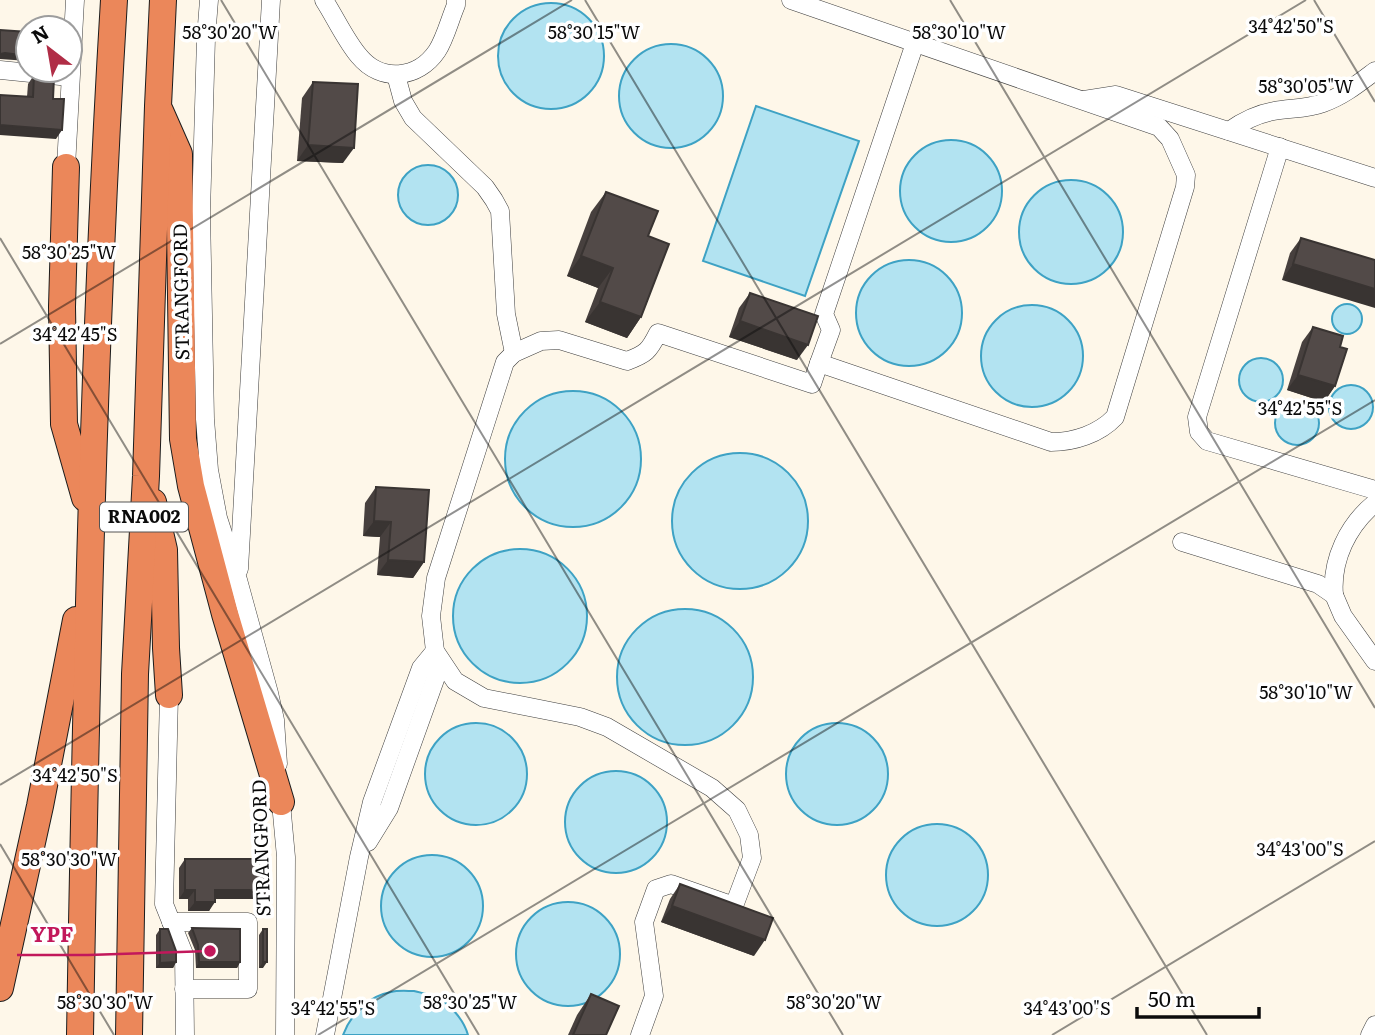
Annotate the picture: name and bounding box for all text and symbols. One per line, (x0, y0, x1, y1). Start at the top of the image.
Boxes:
text: 34°42'50"S (1248, 12, 1334, 39)
north arrow (14, 14, 84, 84)
text: N (26, 17, 54, 50)
text: 58°30'20"W (182, 18, 278, 45)
text: 58°30'15"W (548, 18, 641, 45)
text: 58°30'10"W (912, 18, 1006, 45)
text: 58°30'05"W (1258, 72, 1354, 99)
street label: STRANGFORD (165, 223, 195, 361)
text: 58°30'25"W (22, 238, 116, 265)
text: 34°42'45"S (32, 320, 118, 347)
text: 34°42'55"S (1258, 394, 1342, 421)
road number: RNA002 (100, 503, 188, 532)
text: 58°30'10"W (1259, 678, 1353, 705)
text: 34°42'50"S (32, 761, 118, 788)
street label: STRANGFORD (244, 779, 276, 917)
text: 34°43'00"S (1256, 835, 1344, 862)
text: 58°30'30"W (21, 845, 117, 872)
callout: YPF (17, 913, 88, 955)
text: YPF (31, 917, 73, 948)
scale bar (1137, 976, 1260, 1020)
text: 50 m (1148, 982, 1195, 1013)
text: 58°30'30"W (57, 988, 153, 1015)
text: 58°30'25"W (423, 988, 517, 1015)
text: 58°30'20"W (786, 988, 882, 1015)
text: 34°42'55"S (291, 994, 375, 1021)
text: 34°43'00"S (1023, 994, 1111, 1021)

